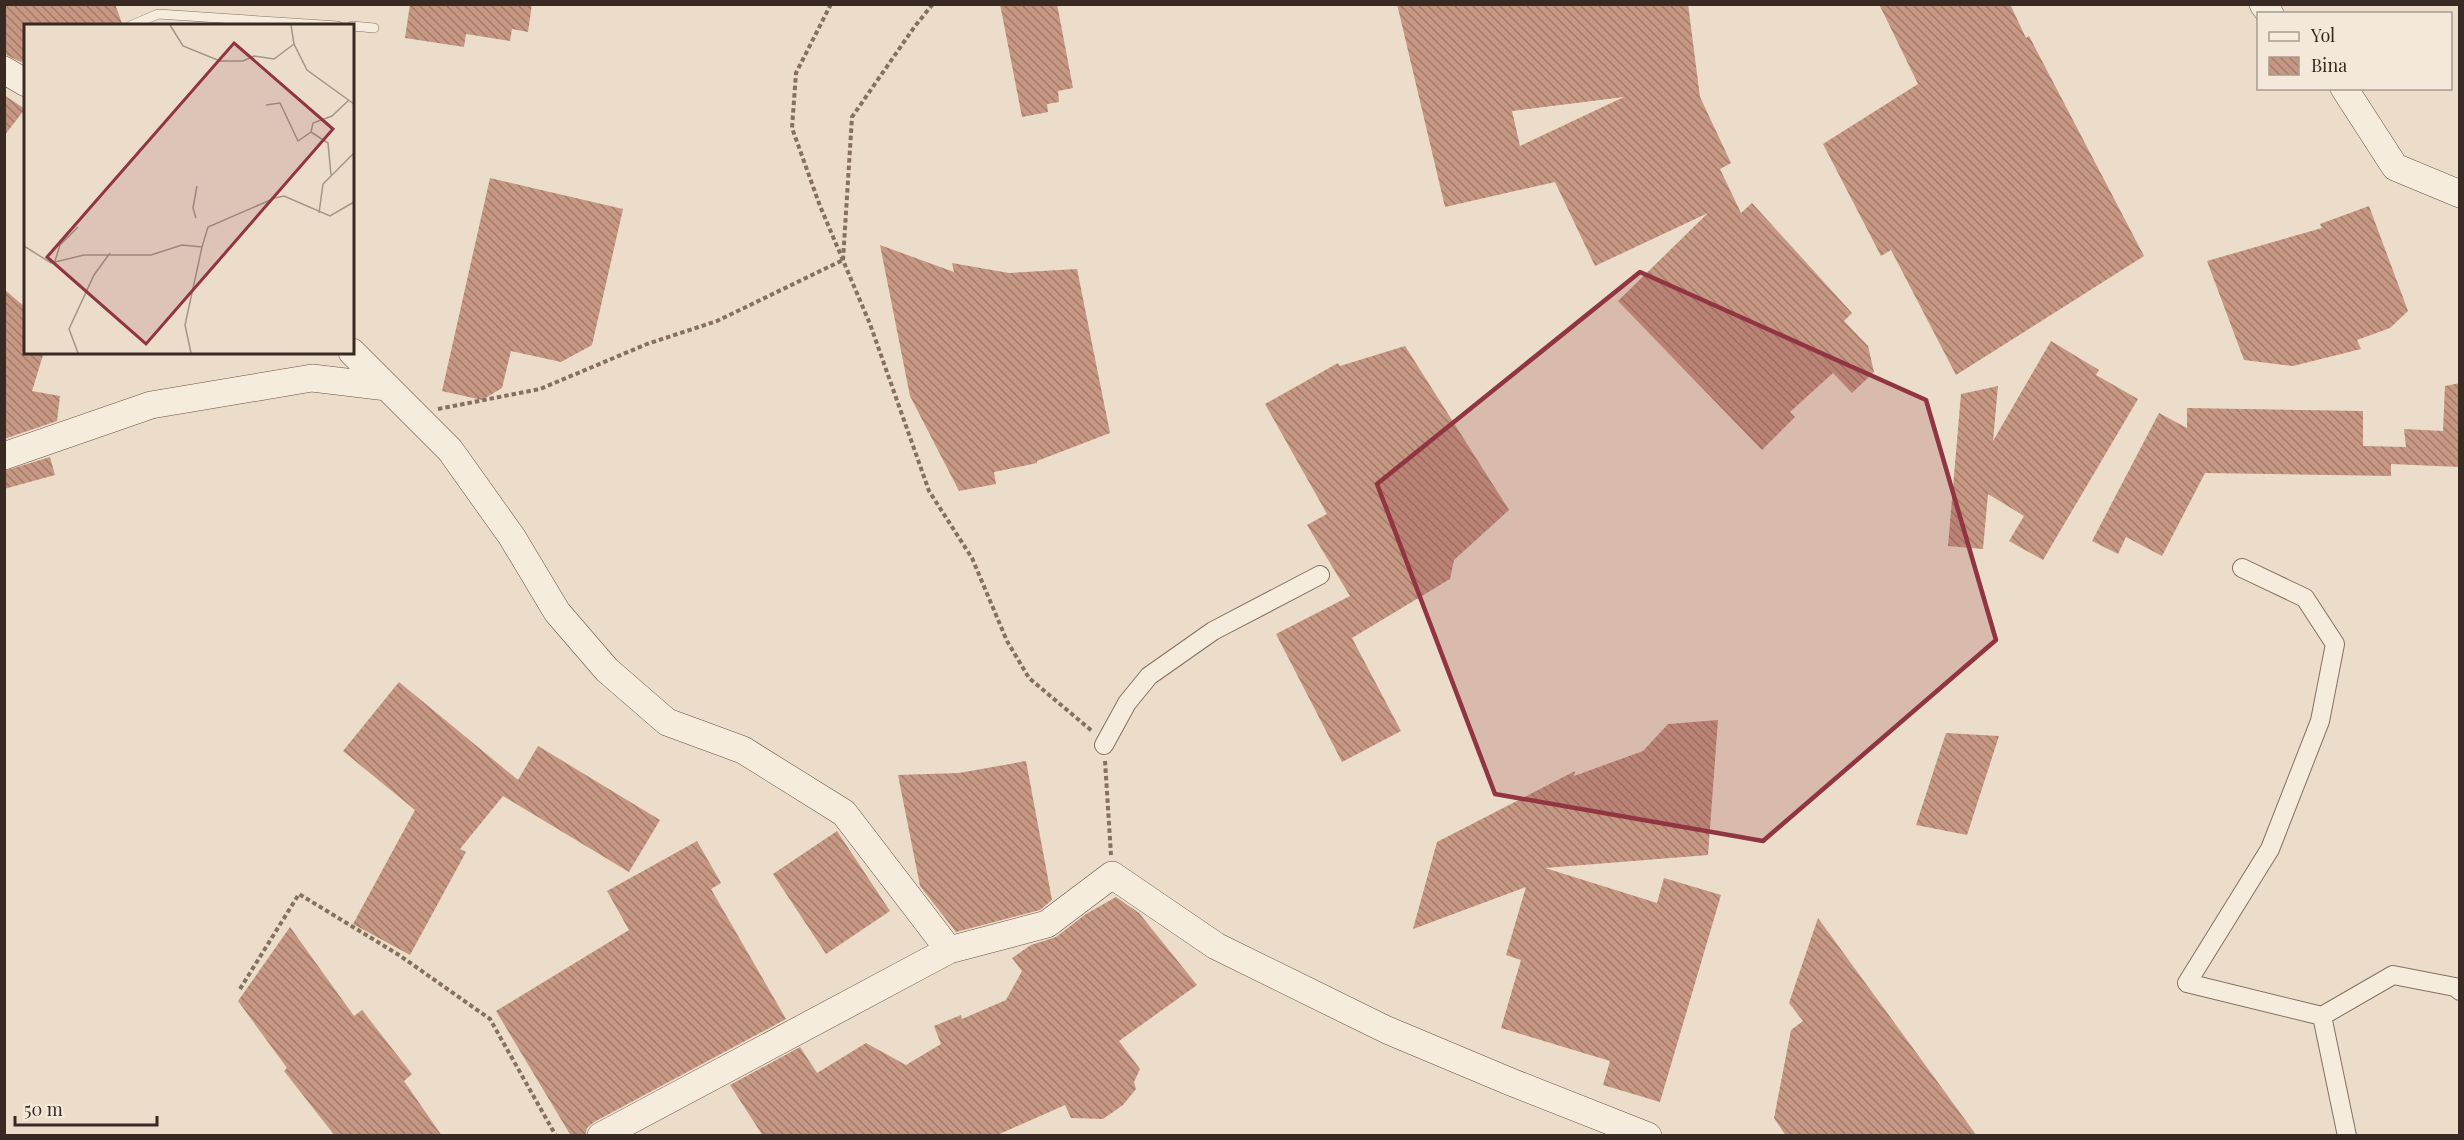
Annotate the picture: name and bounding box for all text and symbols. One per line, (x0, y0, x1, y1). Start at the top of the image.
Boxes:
legend (2257, 12, 2452, 90)
text: Yol (2310, 23, 2335, 47)
inset map (24, 24, 354, 354)
text: Bina (2311, 53, 2347, 77)
scale bar (15, 1089, 158, 1127)
text: 50 m (24, 1097, 63, 1121)

